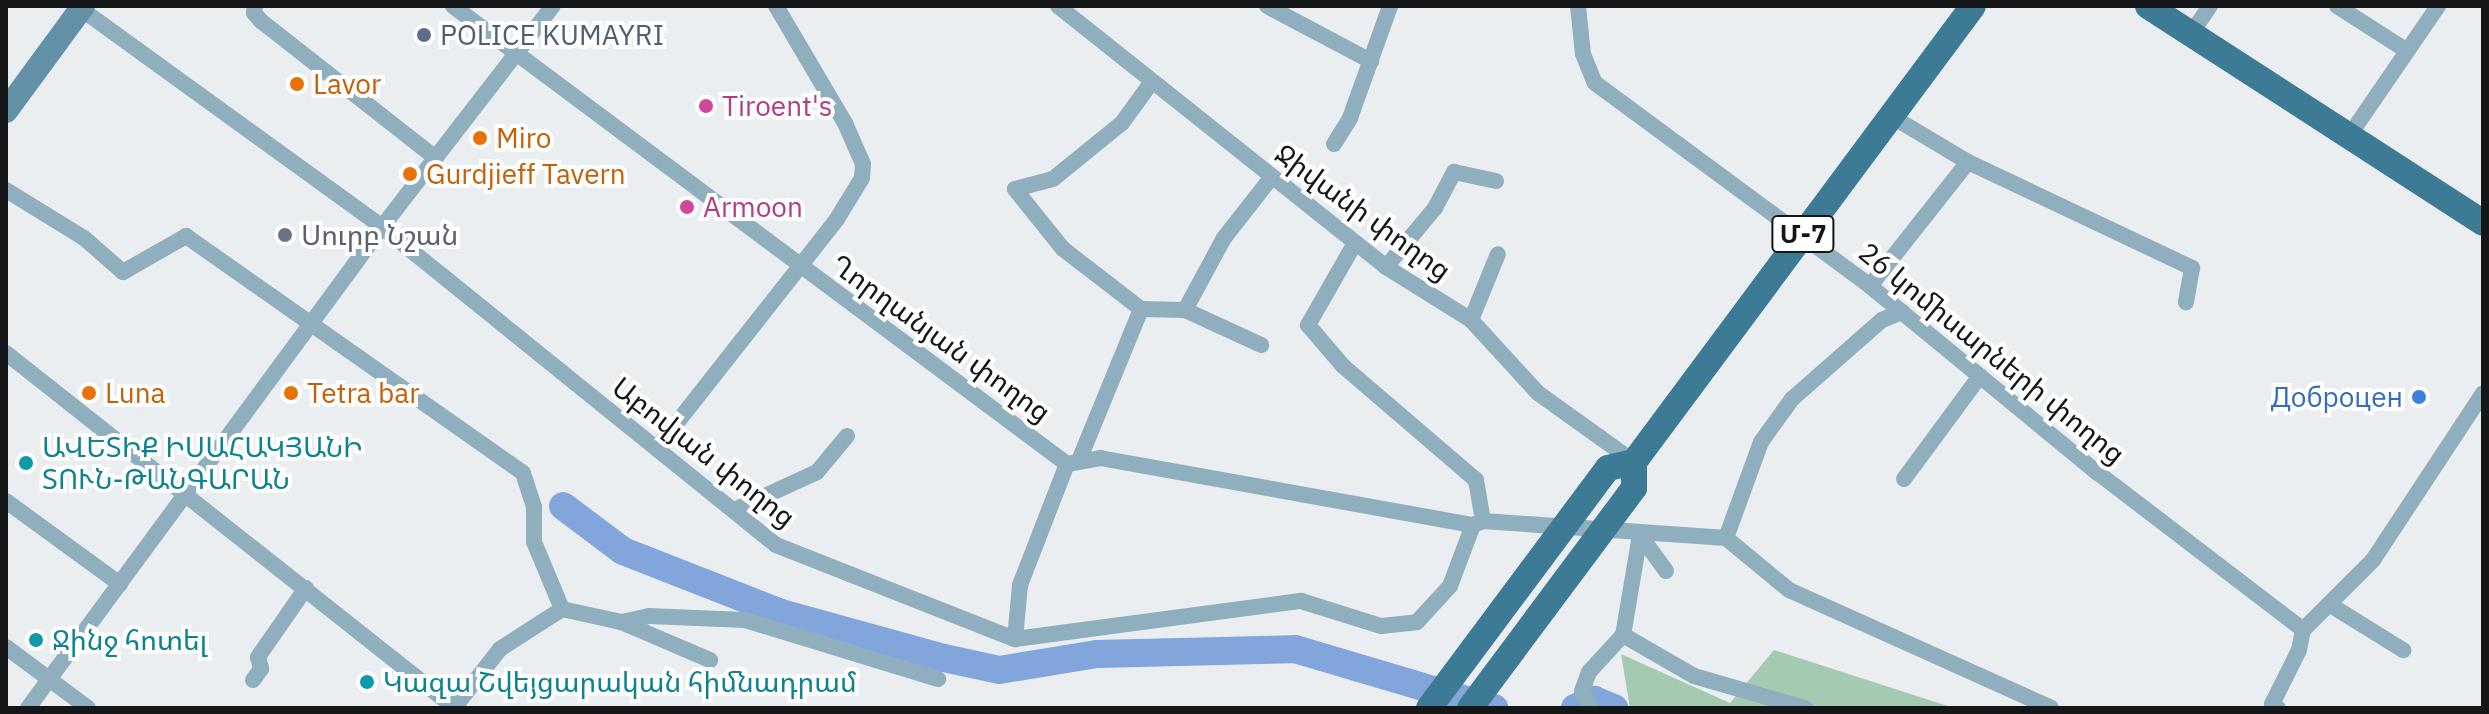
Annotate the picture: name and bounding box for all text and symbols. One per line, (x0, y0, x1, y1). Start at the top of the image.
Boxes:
place label: POLICE KUMAYRI (440, 18, 664, 52)
marker: POLICE KUMAYRI (415, 26, 433, 44)
place label: Lavor (313, 67, 381, 101)
marker: Lavor (288, 75, 306, 93)
place label: Tiroent's (722, 89, 832, 123)
marker: Tiroent's (697, 97, 715, 115)
place label: Miro (496, 121, 552, 155)
marker: Miro (471, 129, 489, 147)
street label: Ջիվանի փողոց (1268, 137, 1458, 287)
place label: Gurdjieff Tavern (426, 157, 626, 191)
marker: Gurdjieff Tavern (401, 165, 419, 183)
place label: Armoon (703, 190, 803, 224)
marker: Armoon (678, 198, 696, 216)
road number: Մ-7 (1771, 212, 1835, 256)
place label: Սուրբ Նշան (301, 218, 458, 252)
marker: Սուրբ Նշան (276, 226, 294, 244)
street label: 26 կոմիսարների փողոց (1852, 235, 2132, 471)
street label: Ղորղանյան փողոց (825, 247, 1057, 429)
street label: Աբովյան փողոց (606, 370, 802, 534)
place label: Luna (105, 376, 166, 410)
place label: Tetra bar (307, 376, 420, 410)
place label: Доброцен (2271, 380, 2403, 414)
marker: Luna (80, 384, 98, 402)
marker: Tetra bar (282, 384, 300, 402)
marker: Доброцен (2410, 388, 2428, 406)
place label: ԱՎԵՏԻՔ ԻՍԱՀԱԿՅԱՆԻ ՏՈՒՆ-ԹԱՆԳԱՐԱՆ (42, 430, 363, 496)
marker: ԱՎԵՏԻՔ ԻՍԱՀԱԿՅԱՆԻ ՏՈՒՆ-ԹԱՆԳԱՐԱՆ (17, 454, 35, 472)
place label: Ջինջ հոտել (52, 623, 207, 657)
marker: Ջինջ հոտել (27, 631, 45, 649)
place label: Կազա Շվեյցարական հիմնադրամ (383, 665, 857, 699)
marker: Կազա Շվեյցարական հիմնադրամ (358, 673, 376, 691)

